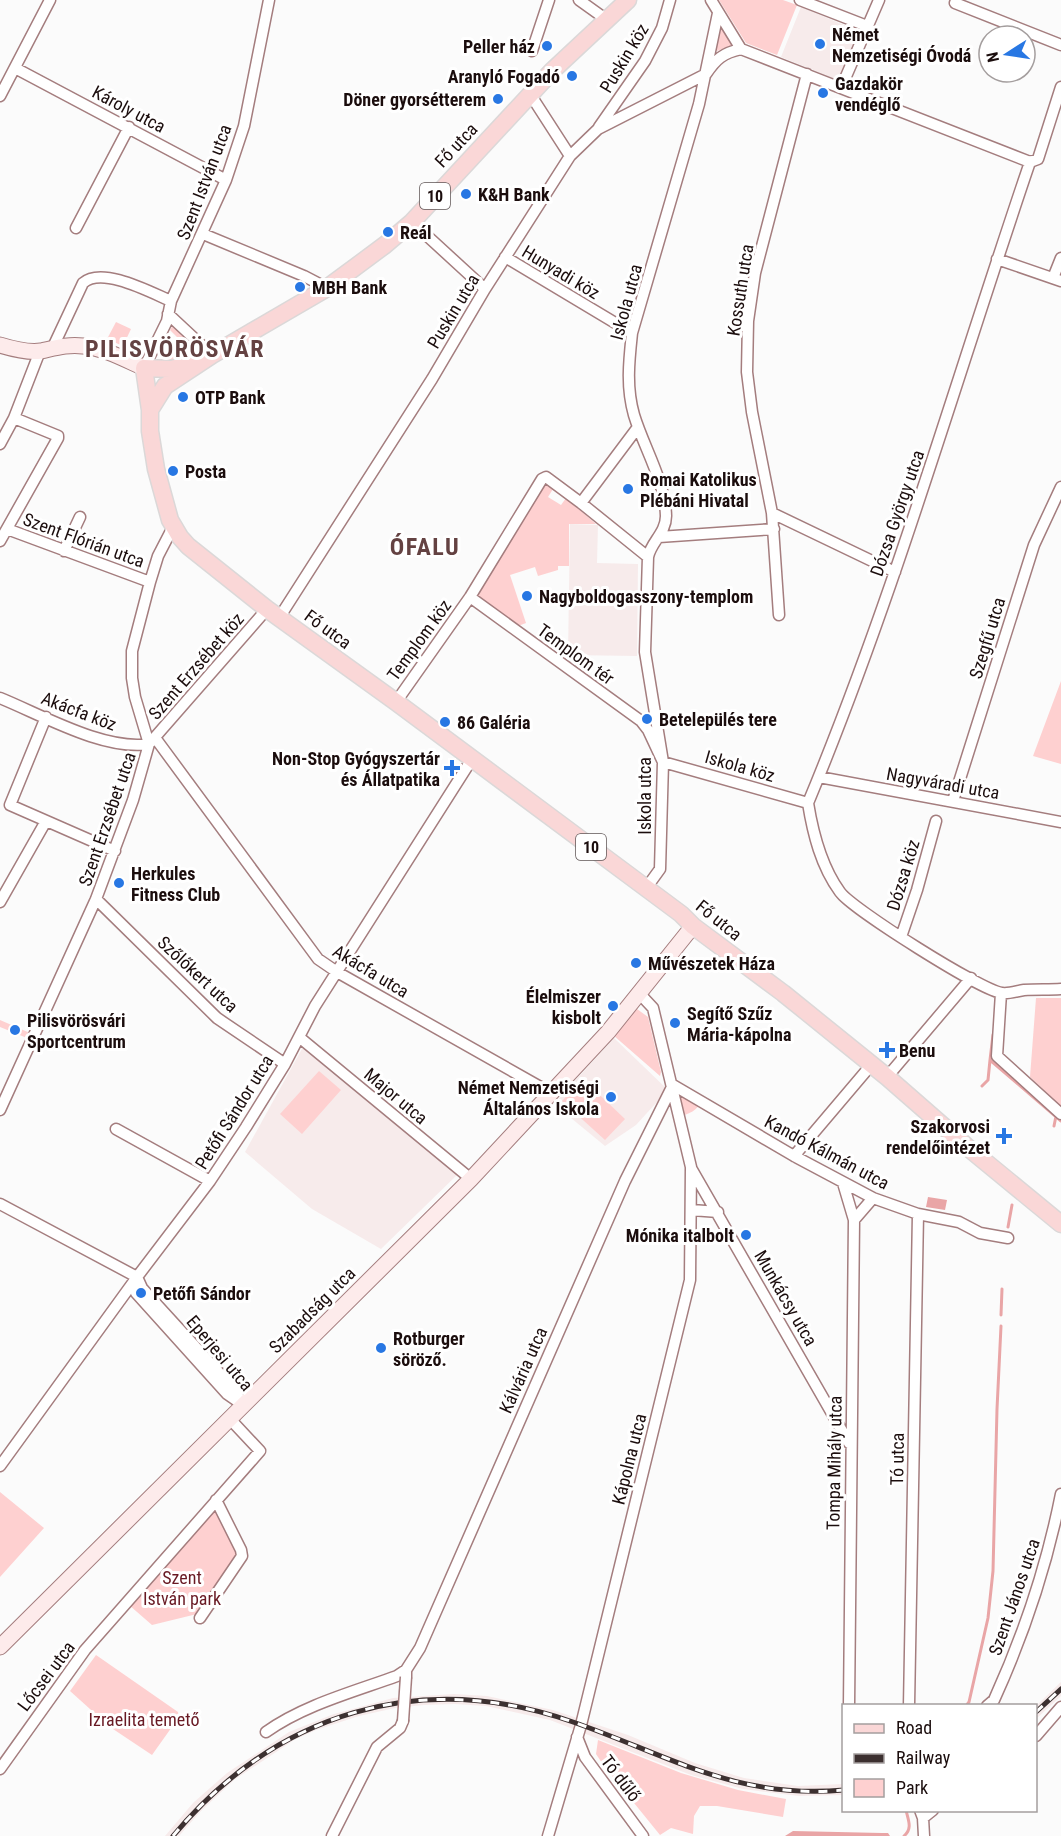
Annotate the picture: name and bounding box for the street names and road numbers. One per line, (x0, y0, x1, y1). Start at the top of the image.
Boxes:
street label: Puskin köz (595, 20, 653, 96)
street label: Károly utca (89, 81, 169, 137)
street label: Fő utca (430, 119, 482, 171)
street label: Szent István utca (172, 121, 236, 243)
road number: 10 (420, 183, 450, 209)
street label: Hunyadi köz (518, 241, 604, 303)
street label: Kossuth utca (722, 242, 758, 338)
street label: Iskola utca (606, 262, 646, 342)
street label: Puskin utca (423, 270, 483, 352)
street label: Dózsa György utca (866, 447, 928, 579)
street label: Szent Flórián utca (20, 508, 148, 572)
street label: Templom köz (383, 595, 456, 685)
street label: Szegfű utca (965, 595, 1009, 681)
street label: Fő utca (301, 605, 355, 653)
street label: Szent Erzsébet köz (144, 608, 248, 724)
street label: Templom tér (534, 619, 619, 689)
street label: Akácfa köz (38, 687, 120, 735)
street label: Iskola köz (703, 746, 777, 786)
street label: Szent Erzsébet utca (74, 749, 140, 889)
street label: Iskola utca (634, 757, 655, 835)
street label: Nagyváradi utca (885, 763, 1001, 803)
road number: 10 (576, 834, 606, 860)
street label: Dózsa köz (882, 837, 924, 913)
street label: Fő utca (692, 895, 746, 945)
street label: Szőlőkert utca (154, 932, 242, 1016)
street label: Akácfa utca (329, 940, 413, 1002)
street label: Petőfi Sándor utca (190, 1051, 278, 1173)
street label: Major utca (360, 1064, 432, 1128)
street label: Kandó Kálmán utca (761, 1110, 893, 1194)
street label: Munkácsy utca (750, 1246, 822, 1350)
street label: Szabadság utca (265, 1263, 359, 1357)
street label: Eperjesi utca (182, 1311, 258, 1395)
street label: Kálvária utca (495, 1324, 551, 1416)
street label: Tompa Mihály utca (822, 1396, 846, 1530)
street label: Kápolna utca (608, 1411, 650, 1507)
street label: Tó utca (886, 1433, 908, 1485)
street label: Szent János utca (984, 1536, 1044, 1658)
street label: Lőcsei utca (13, 1637, 79, 1715)
street label: Tó dűlő (597, 1751, 645, 1805)

